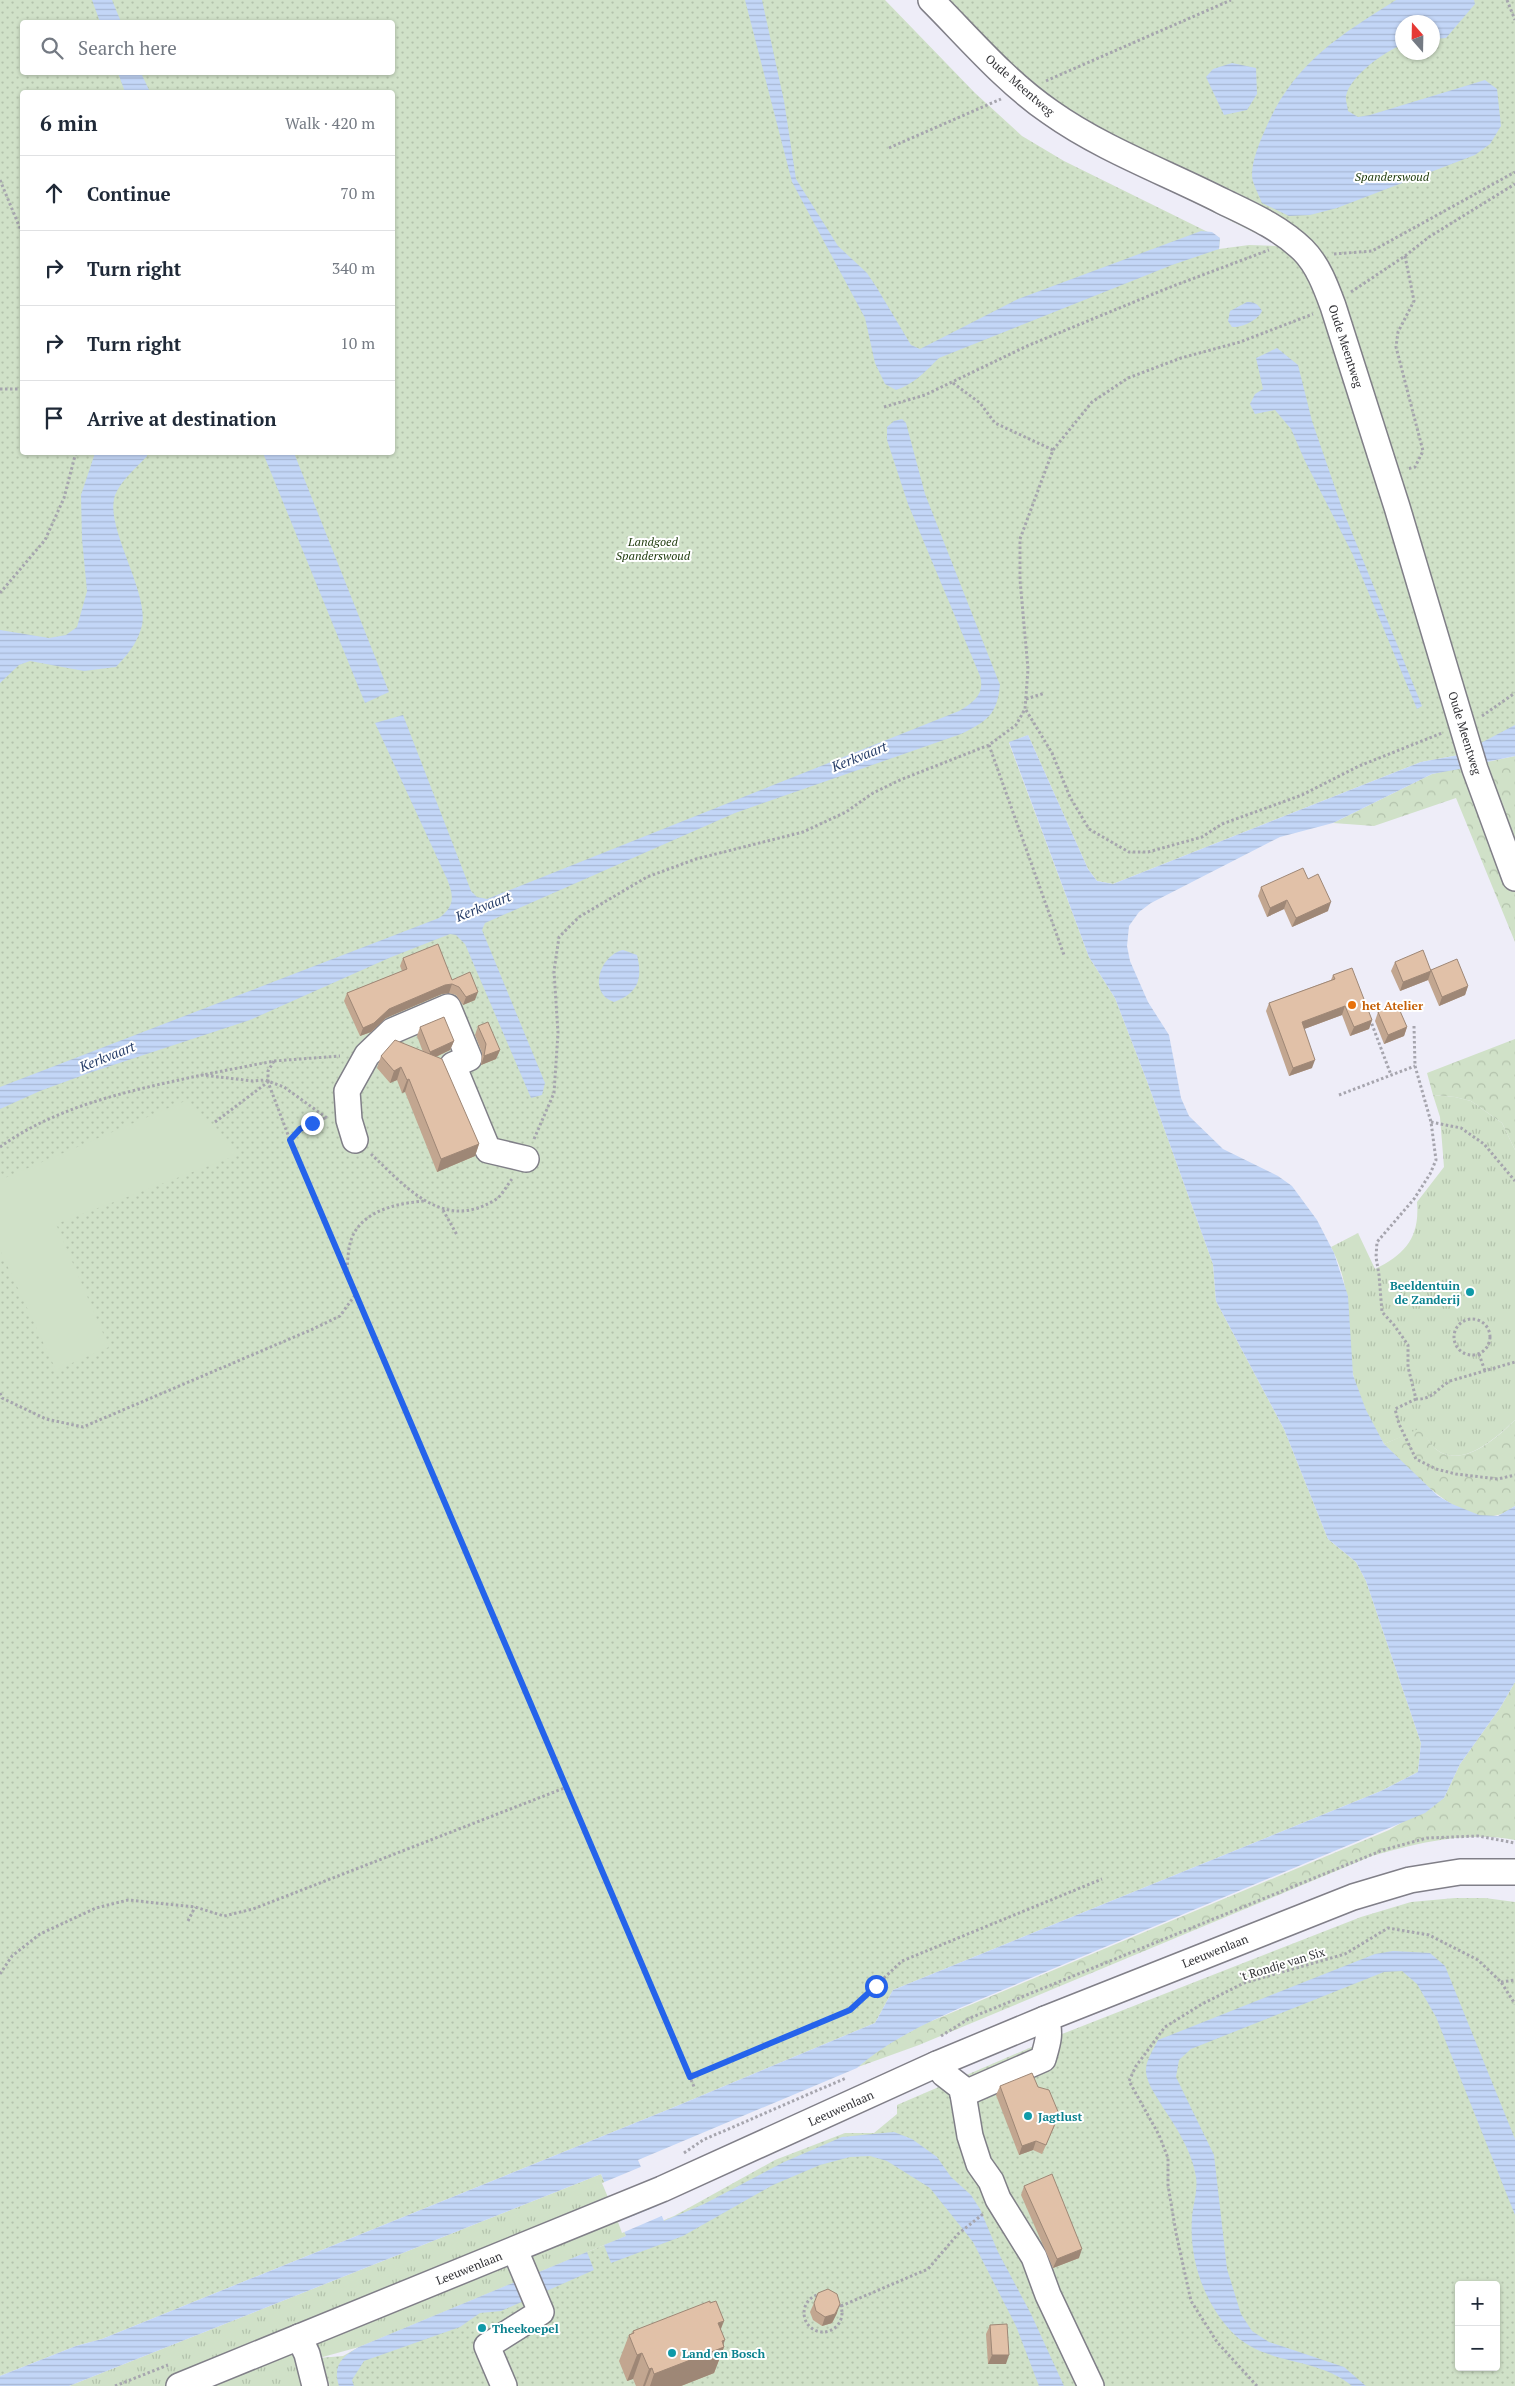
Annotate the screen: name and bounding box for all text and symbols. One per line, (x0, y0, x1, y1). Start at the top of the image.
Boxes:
north arrow (1395, 15, 1440, 60)
search box (20, 20, 395, 75)
icon: search (38, 34, 66, 62)
text: Search here (78, 35, 177, 60)
street label: Oude Meentweg (982, 51, 1058, 119)
text: 6 min (40, 109, 97, 137)
text: Walk · 420 m (285, 112, 375, 134)
park label: Spanderswoud (1355, 169, 1430, 184)
icon: ahead (40, 179, 68, 207)
text: Continue (87, 181, 171, 206)
text: 70 m (340, 182, 375, 204)
icon: right (40, 254, 68, 282)
text: Turn right (87, 256, 181, 281)
text: 340 m (332, 257, 375, 279)
street label: Oude Meentweg (1326, 303, 1367, 390)
icon: right (40, 329, 68, 357)
text: Turn right (87, 331, 181, 356)
text: 10 m (340, 332, 375, 354)
icon: arrive (40, 404, 68, 432)
text: Arrive at destination (87, 406, 276, 431)
park label: Landgoed Spanderswoud (616, 534, 691, 563)
street label: Oude Meentweg (1445, 689, 1485, 777)
water label: Kerkvaart (827, 736, 890, 776)
water label: Kerkvaart (451, 886, 514, 926)
place label: het Atelier (1362, 998, 1424, 1013)
marker: het Atelier (1346, 999, 1358, 1011)
water label: Kerkvaart (75, 1036, 138, 1076)
route end (301, 1112, 324, 1135)
place label: Beeldentuin de Zanderij (1390, 1278, 1460, 1307)
marker: Beeldentuin de Zanderij (1464, 1286, 1476, 1298)
street label: Leeuwenlaan (1180, 1931, 1250, 1971)
street label: 't Rondje van Six (1237, 1944, 1327, 1984)
route start (865, 1975, 888, 1998)
street label: Leeuwenlaan (806, 2087, 876, 2129)
place label: Jagtlust (1038, 2109, 1082, 2124)
marker: Jagtlust (1022, 2110, 1034, 2122)
street label: Leeuwenlaan (434, 2248, 504, 2288)
map controls (1455, 2281, 1500, 2371)
button: + (1455, 2281, 1500, 2326)
place label: Theekoepel (492, 2321, 559, 2336)
marker: Theekoepel (476, 2322, 488, 2334)
button: − (1455, 2326, 1500, 2371)
place label: Land en Bosch (682, 2346, 765, 2361)
marker: Land en Bosch (666, 2347, 678, 2359)

